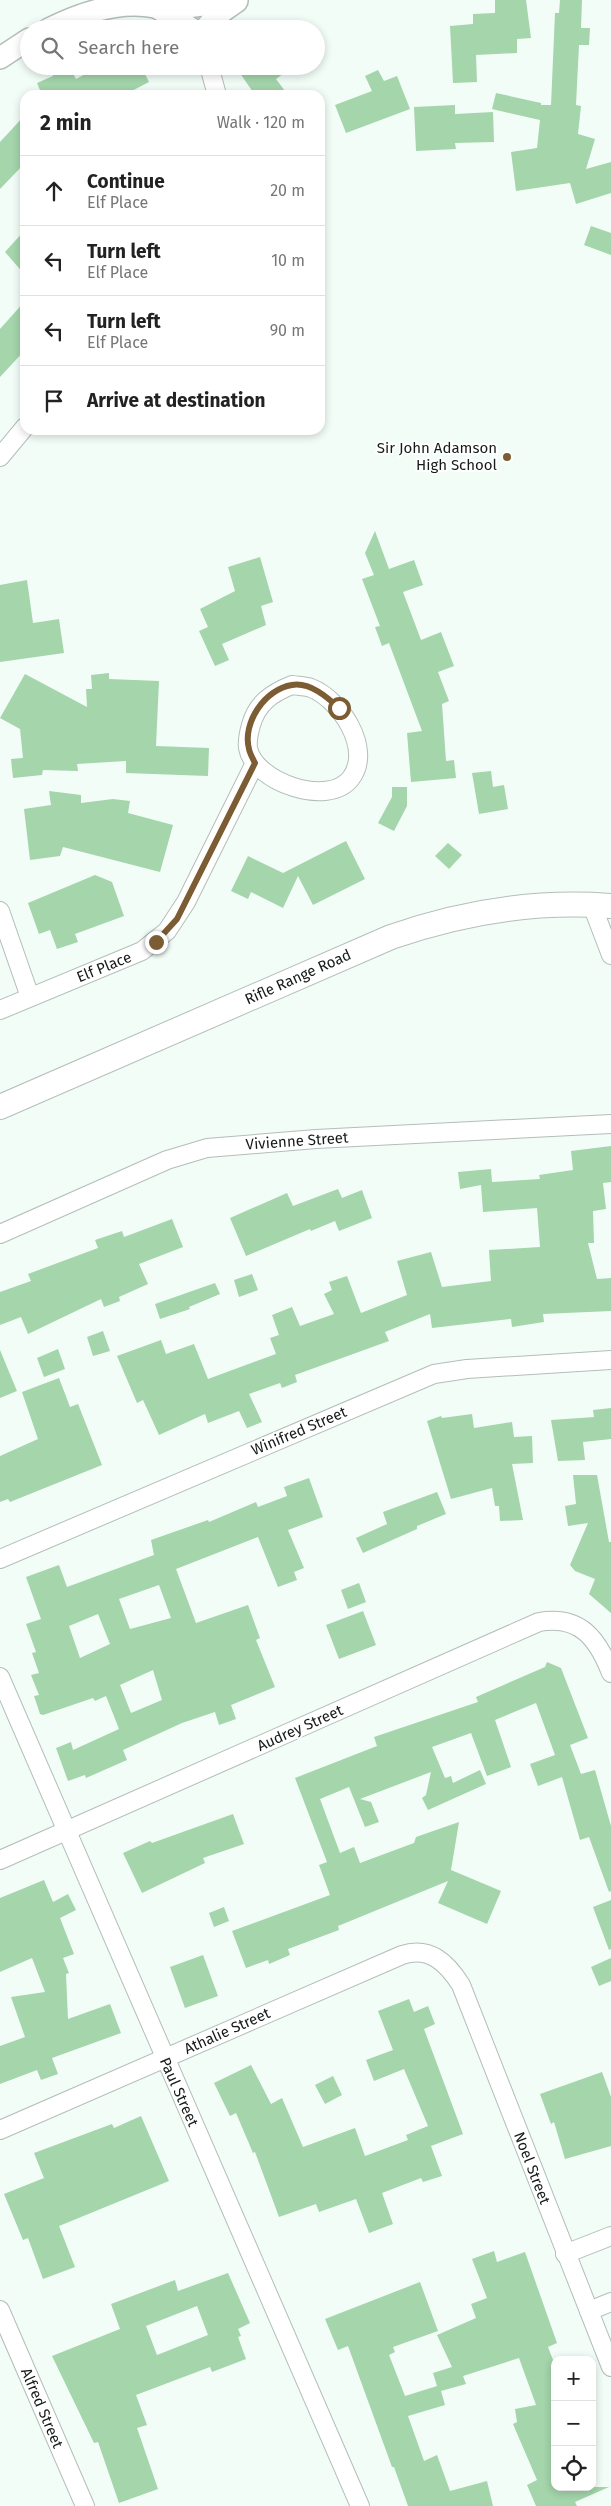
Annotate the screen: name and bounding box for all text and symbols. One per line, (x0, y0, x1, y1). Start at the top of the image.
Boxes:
search box (20, 20, 325, 75)
icon: search (38, 34, 66, 62)
text: Search here (78, 36, 179, 59)
text: 2 min (40, 110, 92, 136)
text: Walk · 120 m (217, 113, 305, 132)
text: Continue (87, 170, 165, 193)
icon: ahead (40, 177, 68, 205)
text: 20 m (270, 181, 305, 200)
text: Elf Place (87, 193, 148, 212)
text: Turn left (87, 240, 161, 263)
icon: left (40, 247, 68, 275)
text: 10 m (271, 251, 305, 270)
text: Elf Place (87, 263, 148, 282)
text: Turn left (87, 310, 161, 333)
icon: left (40, 317, 68, 345)
text: 90 m (270, 321, 305, 340)
text: Elf Place (87, 333, 148, 352)
icon: arrive (40, 387, 68, 415)
text: Arrive at destination (87, 389, 266, 412)
place label: Sir John Adamson High School (377, 439, 498, 474)
marker: Sir John Adamson High School (501, 451, 513, 463)
route start (328, 697, 351, 720)
route end (145, 931, 168, 954)
street label: Rifle Range Road (242, 946, 354, 1008)
street label: Elf Place (74, 948, 134, 986)
street label: Vivienne Street (245, 1128, 349, 1154)
street label: Winifred Street (249, 1403, 350, 1459)
street label: Audrey Street (254, 1701, 346, 1755)
street label: Athalie Street (181, 2004, 273, 2058)
street label: Paul Street (156, 2055, 202, 2130)
street label: Noel Street (510, 2129, 554, 2207)
map controls (551, 2356, 596, 2491)
button: + (551, 2356, 596, 2401)
street label: Alfred Street (17, 2365, 67, 2451)
button: − (551, 2401, 596, 2446)
button: locate (551, 2446, 596, 2491)

